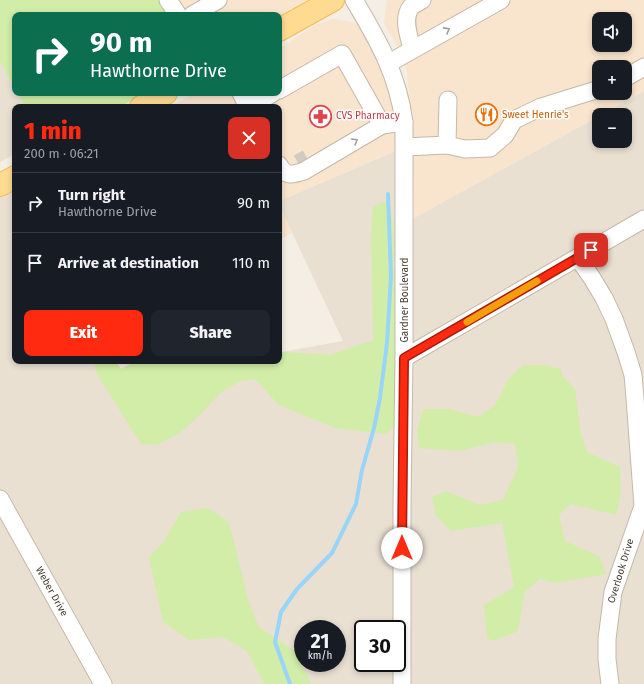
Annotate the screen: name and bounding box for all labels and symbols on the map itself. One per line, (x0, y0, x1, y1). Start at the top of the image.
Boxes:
one-way arrow (443, 27, 450, 34)
restaurant icon: Sweet Henrie's (474, 102, 500, 128)
pharmacy icon: CVS Pharmacy (307, 103, 333, 129)
place label: Sweet Henrie's (502, 109, 569, 121)
place label: CVS Pharmacy (336, 110, 400, 122)
one-way arrow (351, 138, 358, 145)
pin (574, 233, 608, 267)
street label: Gardner Boulevard (399, 258, 411, 342)
position arrow (381, 527, 423, 569)
street label: Overlook Drive (605, 537, 637, 605)
street label: Weber Drive (33, 565, 70, 619)
speed limit sign: 30 (354, 620, 406, 672)

